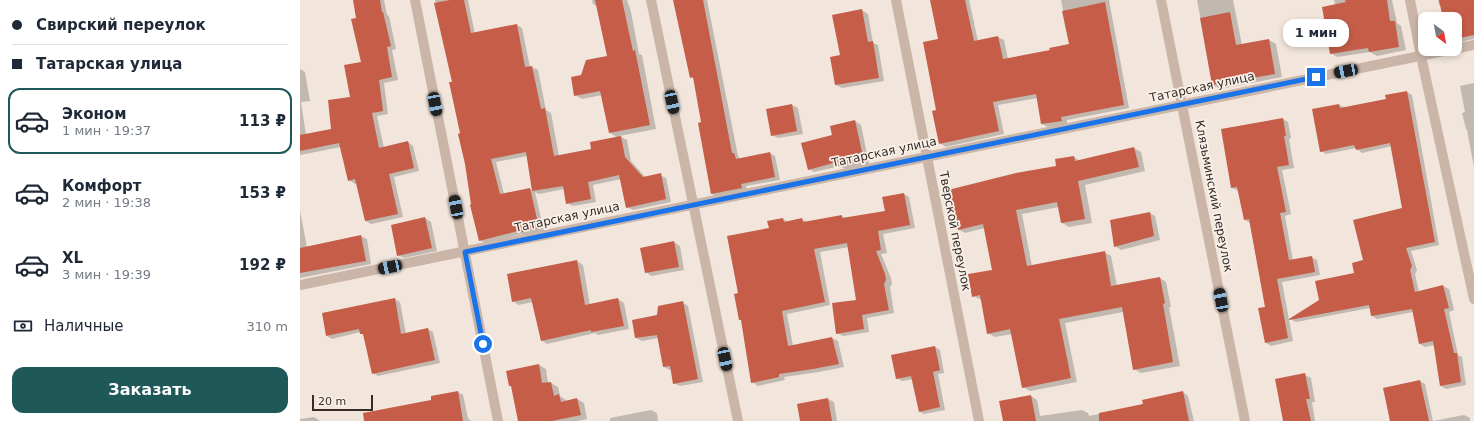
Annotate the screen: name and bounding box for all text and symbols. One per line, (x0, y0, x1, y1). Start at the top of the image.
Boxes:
north arrow (1418, 12, 1462, 56)
map controls (1418, 12, 1462, 56)
text: Свирский переулок (36, 16, 206, 34)
callout: 1 мин (1283, 19, 1349, 47)
text: 1 мин (1295, 25, 1337, 40)
text: Татарская улица (36, 55, 182, 73)
car (1333, 63, 1359, 79)
route end (1307, 68, 1325, 86)
street label: Татарская улица (1147, 69, 1256, 105)
car (664, 89, 680, 115)
car (427, 91, 443, 117)
icon: car (14, 103, 50, 139)
text: Эконом (62, 105, 126, 123)
text: 113 ₽ (239, 112, 286, 130)
street label: Клязьминский переулок (1192, 119, 1236, 273)
text: 1 мин · 19:37 (62, 123, 151, 138)
street label: Татарская улица (829, 134, 938, 170)
street label: Тверской переулок (936, 169, 973, 292)
icon: car (14, 175, 50, 211)
text: Комфорт (62, 177, 141, 195)
text: 153 ₽ (239, 184, 286, 202)
car (448, 194, 464, 220)
text: 2 мин · 19:38 (62, 195, 151, 210)
street label: Татарская улица (512, 199, 621, 235)
icon: car (14, 247, 50, 283)
text: XL (62, 249, 83, 267)
text: 192 ₽ (239, 256, 286, 274)
car (377, 259, 403, 275)
text: 3 мин · 19:39 (62, 267, 151, 282)
car (1213, 287, 1229, 313)
icon: cash (12, 315, 34, 337)
text: Наличные (44, 317, 124, 335)
text: 310 m (246, 319, 288, 334)
route start (474, 335, 492, 353)
car (717, 346, 733, 372)
button: Заказать (12, 367, 288, 413)
scale bar (312, 393, 373, 412)
text: 20 m (318, 395, 346, 408)

